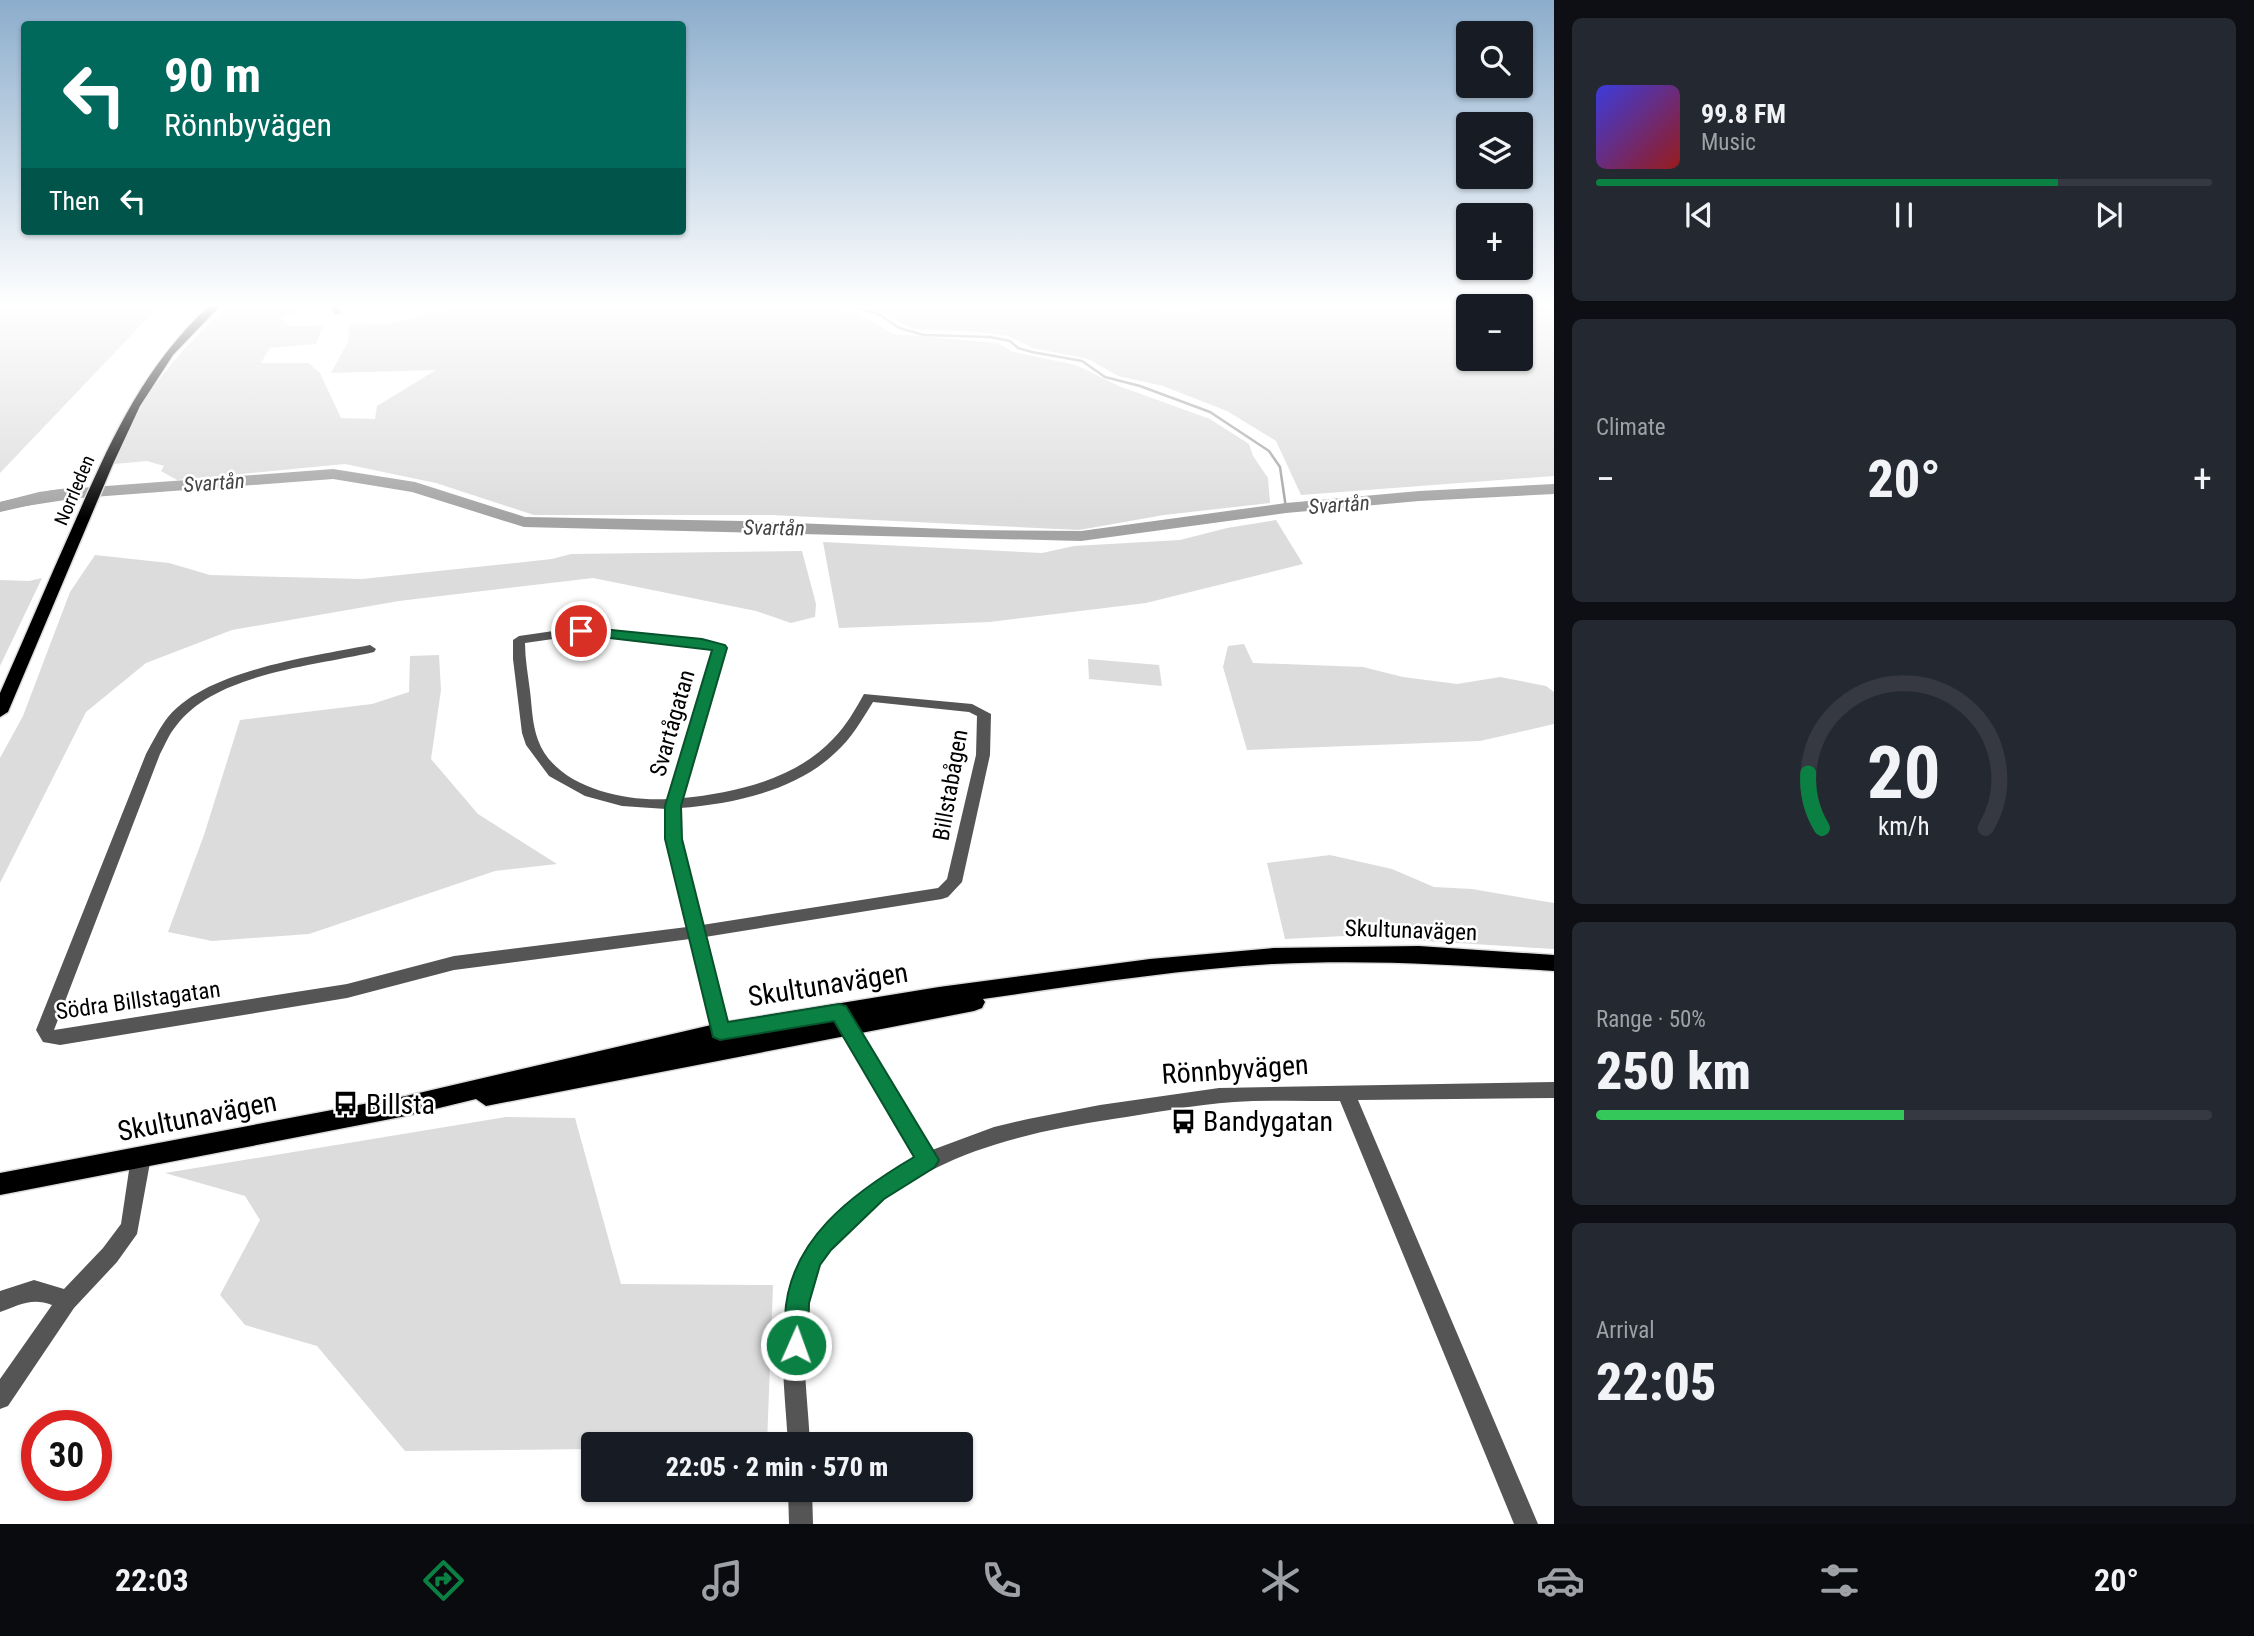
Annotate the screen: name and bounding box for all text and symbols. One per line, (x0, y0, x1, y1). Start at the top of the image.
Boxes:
map controls (1456, 21, 1533, 371)
button: search (1456, 21, 1533, 98)
text: 90 m (164, 47, 261, 104)
icon: left (49, 49, 140, 140)
text: 99.8 FM (1701, 99, 1786, 129)
text: Rönnbyvägen (164, 106, 332, 144)
button: layers (1456, 112, 1533, 189)
text: Music (1701, 129, 1756, 156)
icon: left (114, 182, 152, 220)
text: Then (49, 186, 100, 216)
icon: previous (1680, 196, 1718, 234)
icon: pause (1885, 196, 1923, 234)
icon: next (2090, 196, 2128, 234)
button: + (1456, 203, 1533, 280)
button: − (1456, 294, 1533, 371)
text: Climate (1596, 414, 1666, 441)
text: 20° (1867, 449, 1941, 510)
street label: Norrleden (49, 452, 99, 529)
text: − (1596, 457, 1615, 501)
text: + (2193, 457, 2212, 501)
water label: Svartån (183, 469, 245, 497)
water label: Svartån (1308, 491, 1370, 519)
water label: Svartån (743, 515, 805, 541)
pin (551, 601, 611, 661)
icon: arrive (562, 612, 600, 650)
street label: Svartågatan (644, 667, 701, 779)
street label: Billstabågen (927, 727, 974, 843)
text: 20 (1867, 730, 1941, 816)
text: km/h (1878, 812, 1930, 841)
street label: Skultunavägen (1344, 915, 1478, 946)
street label: Skultunavägen (746, 956, 910, 1013)
street label: Södra Billstagatan (54, 976, 222, 1025)
text: Range · 50% (1596, 1006, 1706, 1033)
text: 250 km (1596, 1041, 1751, 1102)
street label: Rönnbyvägen (1161, 1048, 1310, 1091)
street label: Skultunavägen (115, 1085, 279, 1148)
place label: Billsta (366, 1088, 435, 1121)
bus stop icon: Billsta (332, 1090, 360, 1118)
place label: Bandygatan (1203, 1105, 1333, 1138)
bus stop icon: Bandygatan (1169, 1107, 1197, 1135)
position arrow (759, 1308, 833, 1382)
text: Arrival (1596, 1317, 1655, 1344)
text: 22:05 (1596, 1352, 1716, 1413)
speed limit sign: 30 (21, 1410, 112, 1501)
text: 22:05 · 2 min · 570 m (666, 1452, 888, 1482)
icon: directions (419, 1556, 468, 1605)
icon: music (698, 1556, 747, 1605)
icon: phone (977, 1556, 1026, 1605)
icon: climate (1256, 1556, 1305, 1605)
icon: car (1536, 1556, 1585, 1605)
icon: filters (1815, 1556, 1864, 1605)
text: 22:03 (115, 1561, 189, 1599)
text: 20° (2094, 1561, 2139, 1599)

